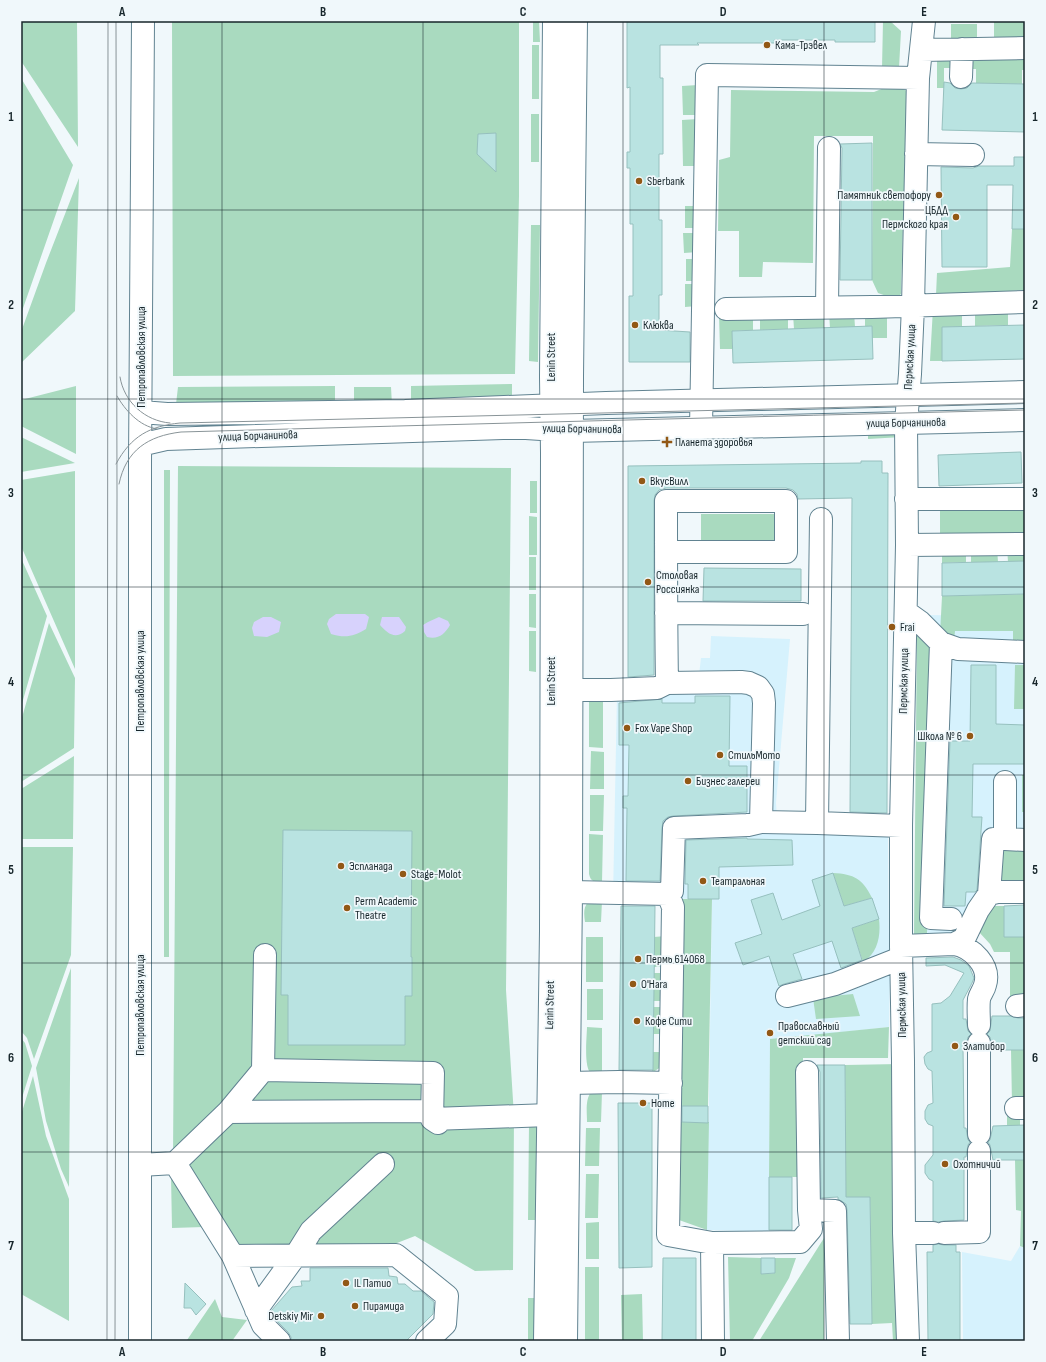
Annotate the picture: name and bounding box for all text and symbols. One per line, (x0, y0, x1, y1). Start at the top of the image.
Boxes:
text: A (118, 4, 126, 20)
text: B (320, 4, 326, 20)
text: C (520, 4, 527, 20)
text: D (720, 4, 727, 20)
text: E (921, 4, 927, 20)
place label: Кама-Трэвел (775, 38, 828, 53)
marker: Кама-Трэвел (762, 40, 772, 50)
text: 1 (8, 109, 14, 125)
text: 1 (1032, 109, 1038, 125)
place label: Sberbank (647, 174, 685, 189)
marker: Sberbank (634, 176, 644, 186)
place label: Памятник светофору (837, 188, 931, 203)
marker: Памятник светофору (934, 190, 944, 200)
place label: ЦБДД Пермского края (882, 203, 948, 232)
marker: ЦБДД Пермского края (951, 212, 961, 222)
text: 2 (8, 297, 14, 313)
text: 2 (1032, 297, 1038, 313)
street label: Петропавловская улица (134, 306, 149, 408)
place label: Клюква (643, 318, 674, 333)
marker: Клюква (630, 320, 640, 330)
street label: Пермская улица (901, 323, 919, 390)
street label: Lenin Street (544, 332, 559, 381)
street label: улица Борчанинова (866, 415, 946, 431)
street label: улица Борчанинова (542, 421, 622, 437)
street label: улица Борчанинова (218, 427, 298, 445)
place label: Планета здоровья (675, 435, 753, 450)
marker: Планета здоровья (662, 437, 672, 447)
place label: ВкусВилл (650, 474, 689, 489)
marker: ВкусВилл (637, 476, 647, 486)
text: 3 (8, 485, 14, 501)
text: 3 (1032, 485, 1038, 501)
place label: Столовая Россиянка (656, 568, 700, 597)
marker: Столовая Россиянка (643, 577, 653, 587)
place label: Frai (900, 620, 915, 635)
marker: Frai (887, 622, 897, 632)
street label: Петропавловская улица (133, 630, 148, 732)
street label: Пермская улица (896, 648, 912, 714)
street label: Lenin Street (544, 656, 559, 705)
text: 4 (8, 674, 14, 690)
text: 4 (1032, 674, 1038, 690)
place label: Fox Vape Shop (635, 721, 692, 736)
marker: Fox Vape Shop (622, 723, 632, 733)
place label: Школа № 6 (917, 729, 962, 744)
marker: Школа № 6 (965, 731, 975, 741)
place label: СтильМото (728, 748, 780, 763)
marker: СтильМото (715, 750, 725, 760)
place label: Бизнес галереи (696, 774, 760, 789)
marker: Бизнес галереи (683, 776, 693, 786)
place label: Эспланада (349, 859, 393, 874)
marker: Эспланада (336, 861, 346, 871)
text: 5 (8, 862, 14, 878)
text: 5 (1032, 862, 1038, 878)
place label: Stage-Molot (411, 867, 462, 882)
marker: Stage-Molot (398, 869, 408, 879)
place label: Театральная (711, 874, 765, 889)
marker: Театральная (698, 876, 708, 886)
place label: Perm Academic Theatre (355, 894, 417, 923)
marker: Perm Academic Theatre (342, 903, 352, 913)
place label: Пермь 614068 (646, 952, 705, 967)
street label: Петропавловская улица (133, 954, 148, 1056)
marker: Пермь 614068 (633, 954, 643, 964)
street label: Пермская улица (894, 972, 910, 1038)
place label: O'Hara (641, 977, 668, 992)
marker: O'Hara (628, 979, 638, 989)
street label: Lenin Street (542, 980, 558, 1030)
place label: Кофе Сити (645, 1014, 692, 1029)
marker: Кофе Сити (632, 1016, 642, 1026)
place label: Православный детский сад (778, 1019, 839, 1048)
marker: Православный детский сад (765, 1028, 775, 1038)
place label: Златибор (963, 1039, 1005, 1054)
marker: Златибор (950, 1041, 960, 1051)
text: 6 (8, 1050, 14, 1066)
text: 6 (1032, 1050, 1038, 1066)
place label: Home (651, 1096, 675, 1111)
marker: Home (638, 1098, 648, 1108)
place label: Охотничий (953, 1157, 1001, 1172)
marker: Охотничий (940, 1159, 950, 1169)
text: 7 (8, 1238, 14, 1254)
text: 7 (1032, 1238, 1038, 1254)
place label: IL Патио (354, 1276, 391, 1291)
marker: IL Патио (341, 1278, 351, 1288)
place label: Пирамида (363, 1299, 405, 1314)
marker: Пирамида (350, 1301, 360, 1311)
place label: Detskiy Mir (268, 1309, 314, 1324)
marker: Detskiy Mir (316, 1311, 326, 1321)
text: A (118, 1344, 126, 1360)
text: B (320, 1344, 326, 1360)
text: C (520, 1344, 527, 1360)
text: D (720, 1344, 727, 1360)
text: E (921, 1344, 927, 1360)

